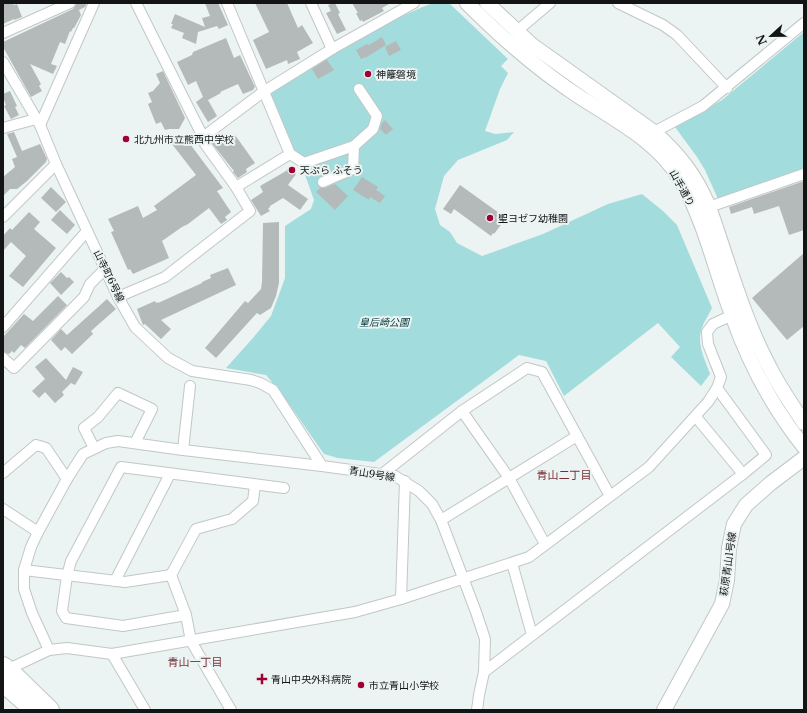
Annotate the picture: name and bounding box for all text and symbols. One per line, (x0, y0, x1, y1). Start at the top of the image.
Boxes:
north arrow (751, 16, 791, 56)
text: N (753, 32, 770, 47)
place label: 神籬磐境 (376, 68, 416, 81)
marker: 神籬磐境 (363, 69, 373, 79)
place label: 北九州市立熊西中学校 (134, 133, 234, 146)
marker: 北九州市立熊西中学校 (121, 134, 131, 144)
place label: 天ぷら ふそう (300, 164, 363, 177)
marker: 天ぷら ふそう (287, 165, 297, 175)
street label: 山手通り (667, 167, 697, 209)
place label: 聖ヨゼフ幼稚園 (498, 212, 568, 225)
marker: 聖ヨゼフ幼稚園 (485, 213, 495, 223)
street label: 山寺町6号線 (91, 248, 127, 304)
park label: 皇后崎公園 (359, 316, 411, 329)
street label: 青山9号線 (348, 464, 396, 484)
district label: 青山二丁目 (537, 468, 592, 482)
street label: 萩原青山1号線 (717, 531, 739, 597)
district label: 青山一丁目 (168, 655, 223, 669)
marker: 青山中央外科病院 (256, 673, 268, 685)
place label: 青山中央外科病院 (271, 673, 351, 686)
place label: 市立青山小学校 (369, 679, 439, 692)
marker: 市立青山小学校 (356, 680, 366, 690)

